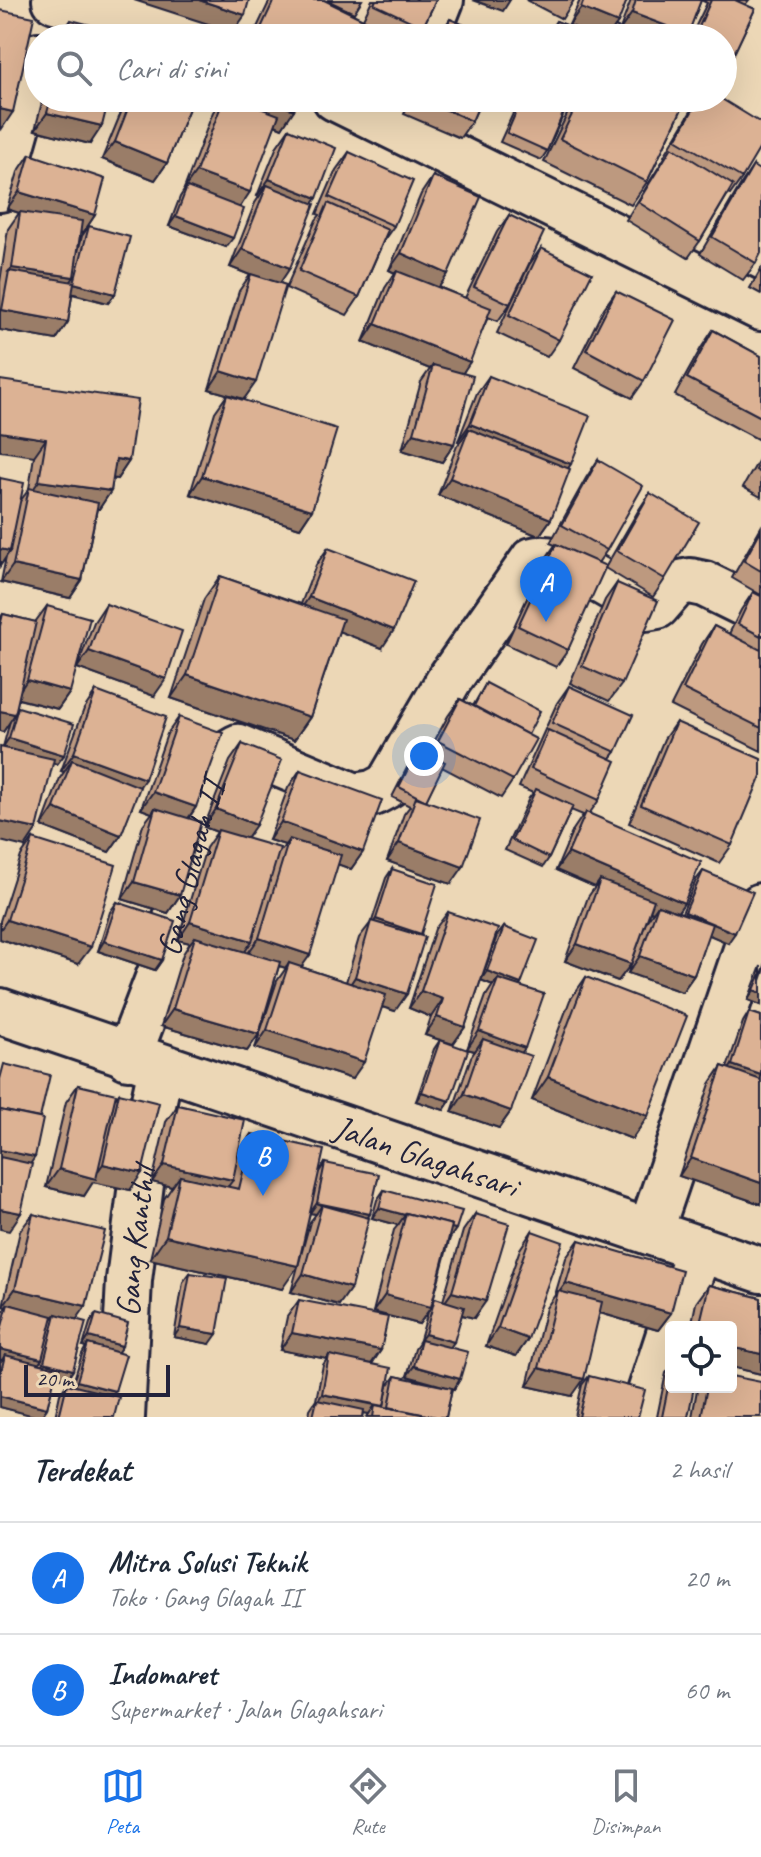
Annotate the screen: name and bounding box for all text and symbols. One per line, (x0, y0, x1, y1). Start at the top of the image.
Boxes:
search box (24, 24, 737, 112)
icon: search (52, 46, 96, 90)
text: Cari di sini (116, 49, 227, 87)
pin: A (520, 556, 572, 622)
your location (404, 736, 444, 776)
street label: Gang Glagah II (147, 766, 237, 960)
street label: Jalan Glagahsari (327, 1105, 527, 1209)
pin: B (237, 1130, 289, 1196)
street label: Gang Kanthil (106, 1158, 166, 1318)
map controls (665, 1321, 737, 1393)
button: locate (665, 1321, 737, 1393)
scale bar (24, 1361, 170, 1397)
text: 20 m (36, 1365, 73, 1393)
text: Terdekat (32, 1448, 131, 1491)
text: 2 hasil (669, 1453, 729, 1486)
text: Mitra Solusi Teknik (108, 1543, 306, 1581)
text: A (51, 1562, 65, 1595)
text: 20 m (685, 1562, 729, 1595)
text: Toko · Gang Glagah II (108, 1581, 301, 1614)
text: Indomaret (108, 1655, 217, 1693)
text: B (51, 1674, 65, 1707)
text: 60 m (685, 1674, 729, 1707)
text: Supermarket · Jalan Glagahsari (108, 1693, 382, 1726)
tab: Peta (101, 1764, 145, 1840)
tab: Rute (346, 1764, 390, 1840)
tab: Disimpan (591, 1764, 660, 1840)

